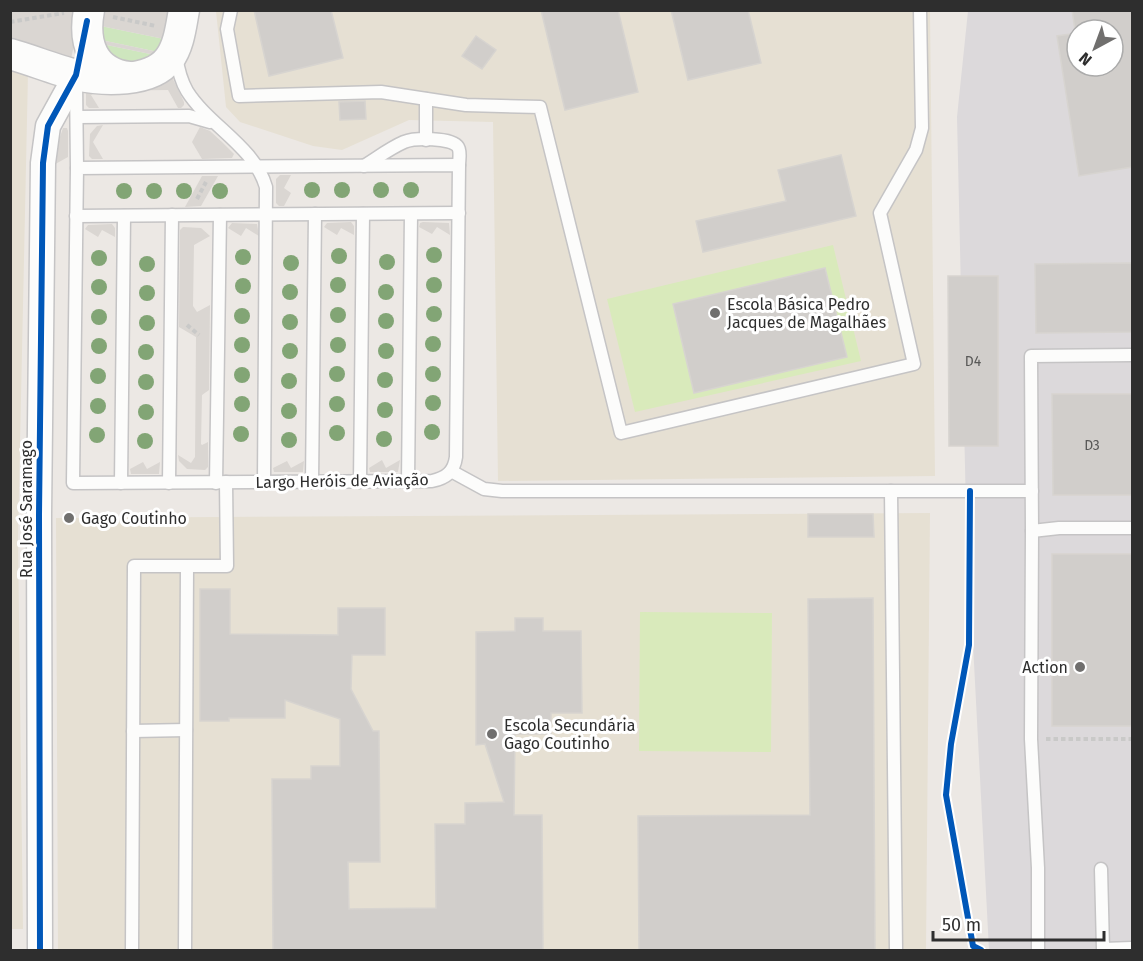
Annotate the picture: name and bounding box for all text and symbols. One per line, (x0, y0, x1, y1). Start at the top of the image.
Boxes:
north arrow (1065, 18, 1125, 78)
text: N (1075, 48, 1096, 70)
place label: Escola Básica Pedro Jacques de Magalhães (727, 295, 886, 332)
marker: Escola Básica Pedro Jacques de Magalhães (708, 306, 722, 320)
house number: D4 (965, 353, 982, 370)
house number: D3 (1084, 437, 1100, 454)
street label: Rua José Saramago (17, 440, 36, 578)
street label: Largo Heróis de Aviação (255, 470, 429, 493)
place label: Gago Coutinho (81, 509, 187, 528)
marker: Gago Coutinho (62, 511, 76, 525)
place label: Action (1022, 658, 1068, 677)
marker: Action (1073, 660, 1087, 674)
place label: Escola Secundária Gago Coutinho (504, 716, 635, 753)
marker: Escola Secundária Gago Coutinho (485, 727, 499, 741)
scale bar (933, 904, 1104, 942)
text: 50 m (942, 914, 981, 936)

